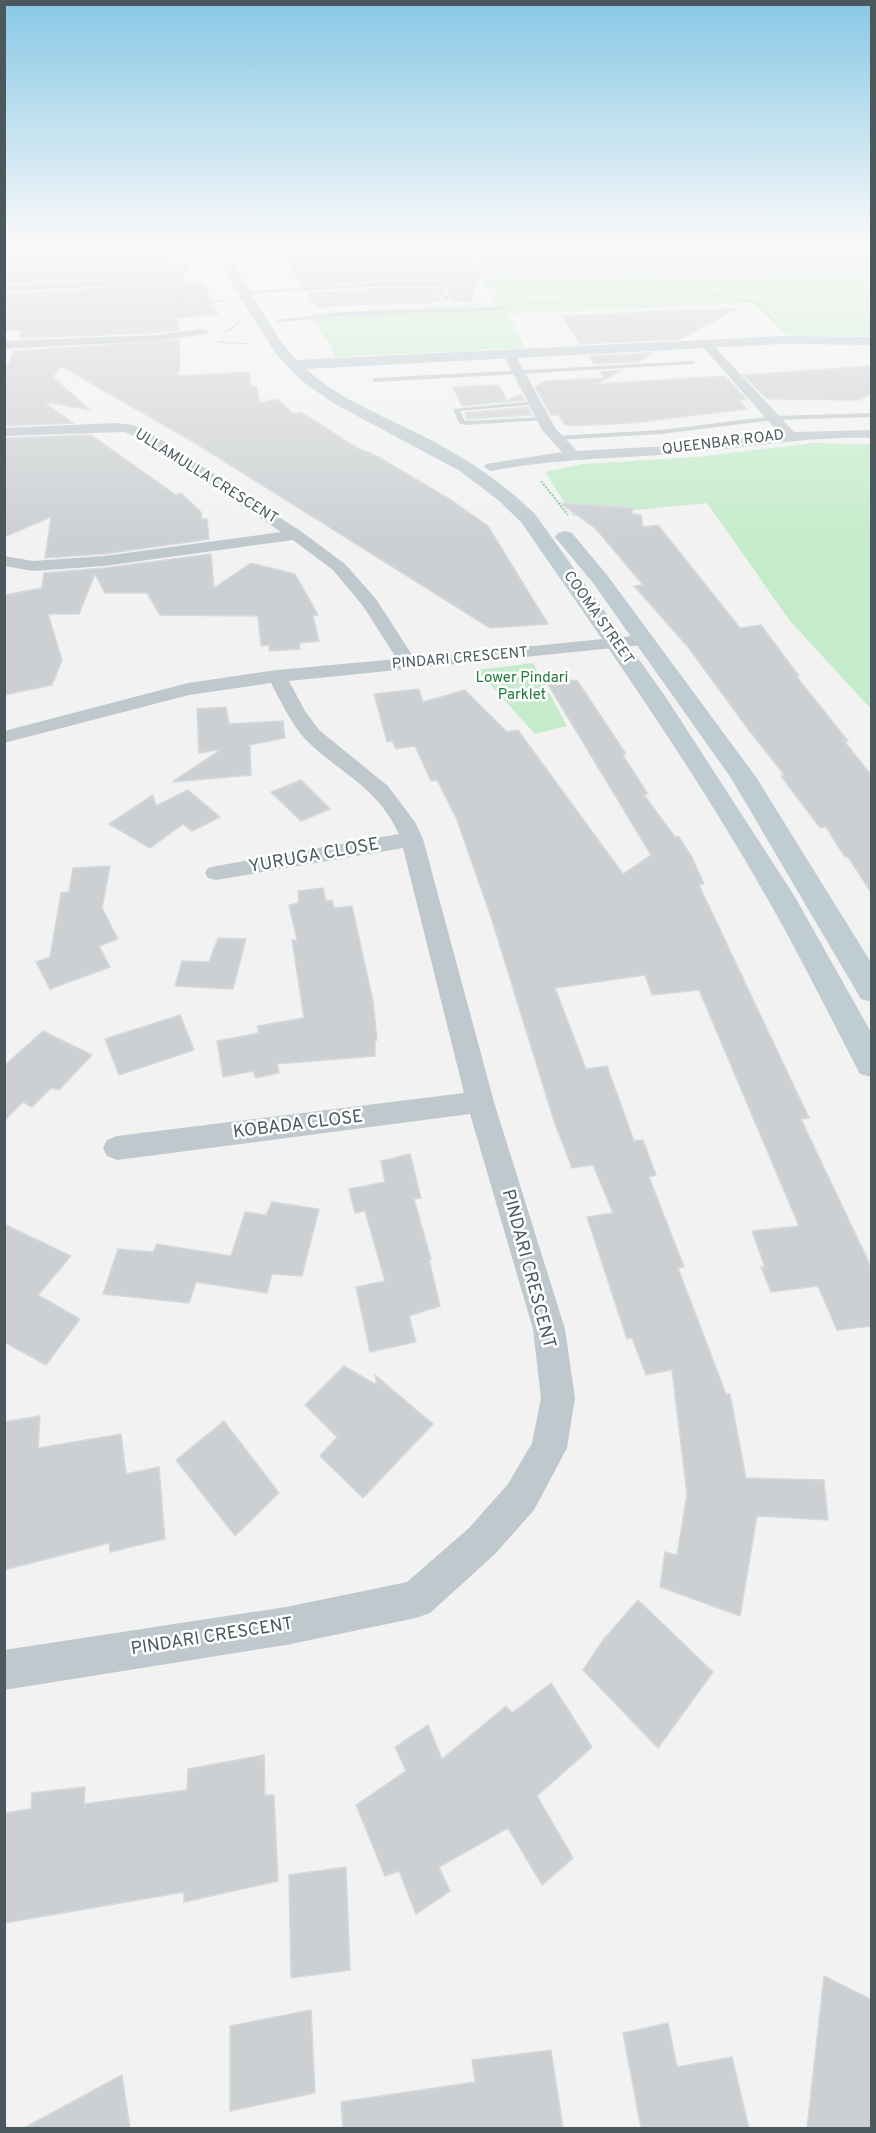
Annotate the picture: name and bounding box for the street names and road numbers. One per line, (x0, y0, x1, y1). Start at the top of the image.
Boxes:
street label: ULLAMULLA CRESCENT (131, 425, 281, 529)
street label: QUEENBAR ROAD (661, 426, 785, 460)
street label: COOMA STREET (559, 567, 637, 669)
street label: PINDARI CRESCENT (391, 644, 529, 674)
street label: YURUGA CLOSE (247, 833, 381, 879)
street label: KOBADA CLOSE (232, 1106, 364, 1144)
street label: PINDARI CRESCENT (496, 1187, 560, 1351)
street label: PINDARI CRESCENT (129, 1613, 295, 1661)

